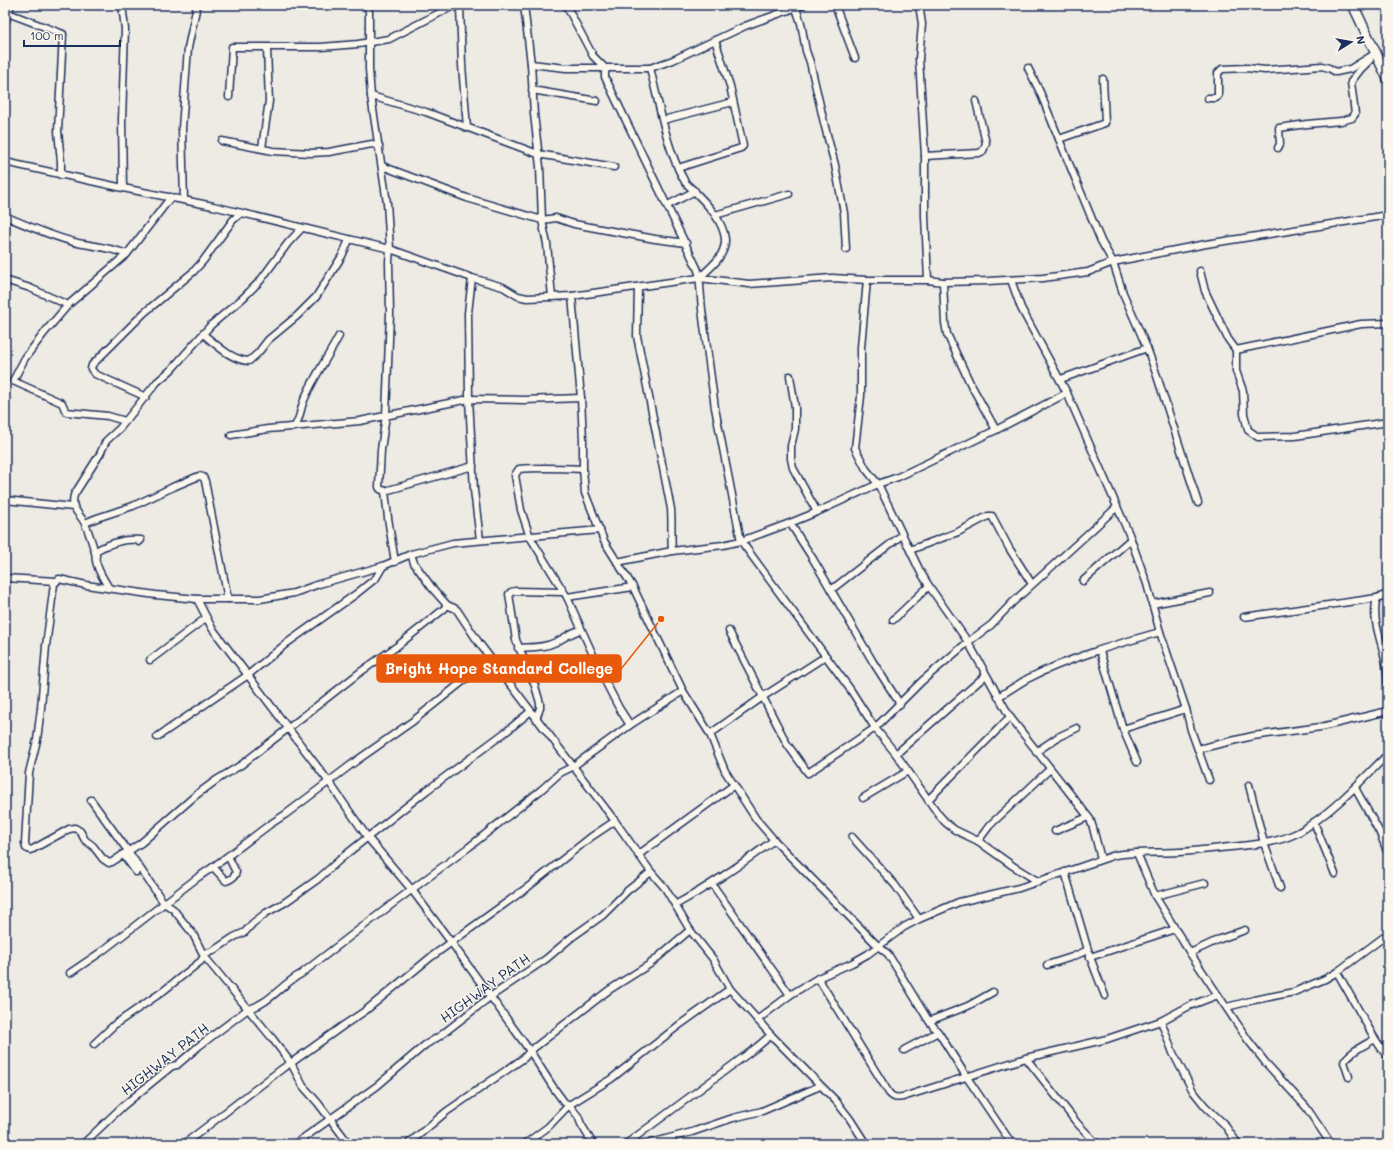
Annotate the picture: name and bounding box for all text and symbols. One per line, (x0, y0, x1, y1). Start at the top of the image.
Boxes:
scale bar (24, 22, 120, 48)
north arrow (1331, 22, 1371, 62)
text: 100 m (30, 27, 64, 43)
text: N (1353, 34, 1369, 46)
callout: Bright Hope Standard College (377, 655, 621, 682)
text: Bright Hope Standard College (385, 658, 613, 678)
street label: HIGHWAY PATH (436, 948, 534, 1027)
street label: HIGHWAY PATH (117, 1018, 213, 1099)

